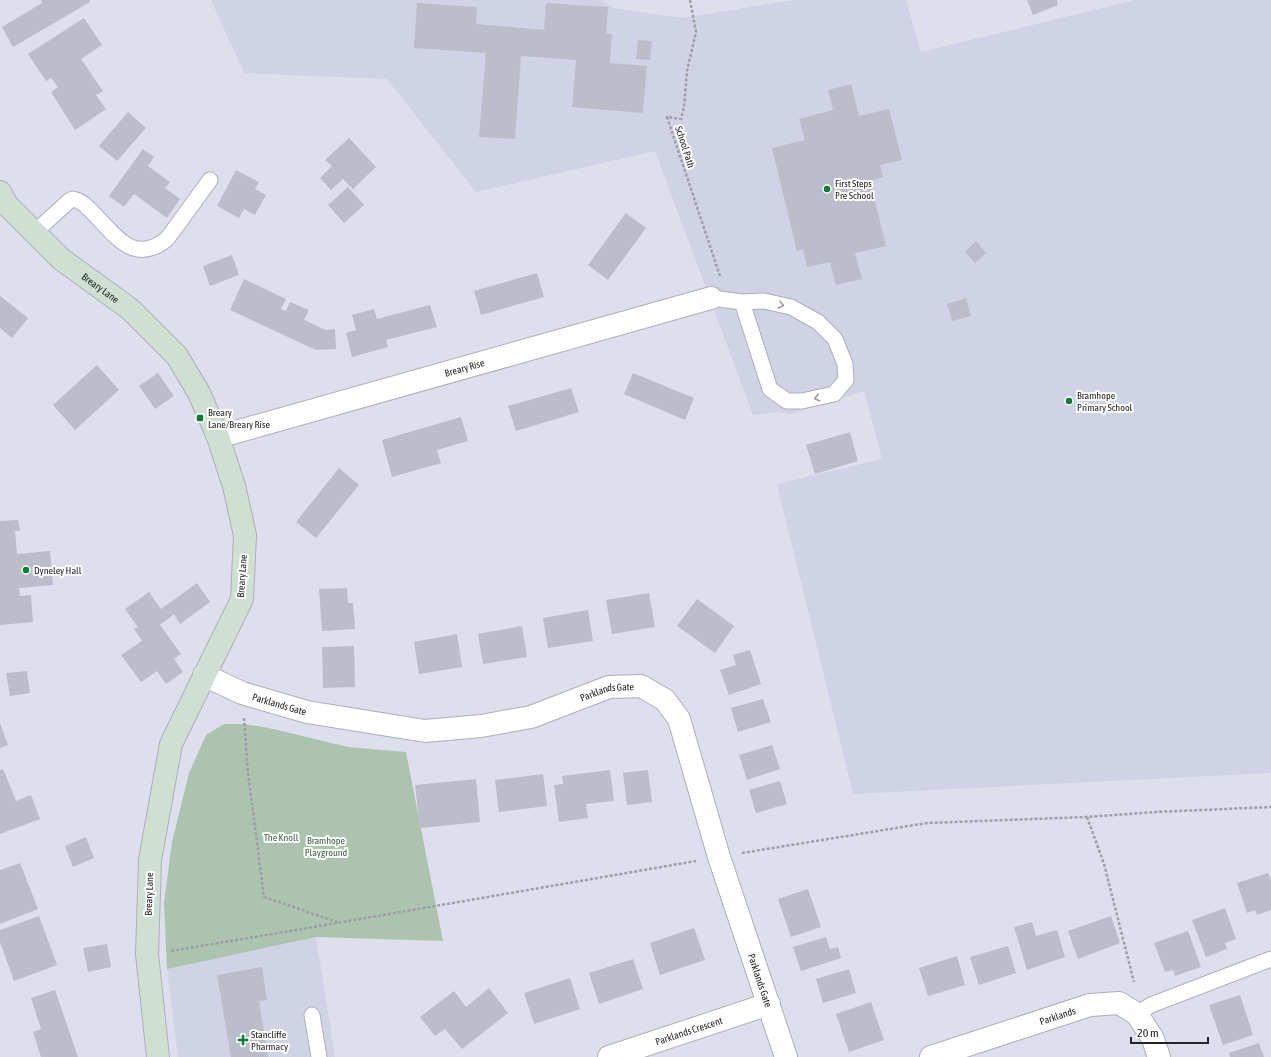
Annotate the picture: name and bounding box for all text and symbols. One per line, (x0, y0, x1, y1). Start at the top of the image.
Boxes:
street label: School Path (673, 125, 697, 169)
place label: First Steps Pre School (835, 178, 874, 201)
marker: First Steps Pre School (822, 184, 832, 194)
street label: Breary Lane (80, 271, 122, 305)
one-way arrow (777, 300, 784, 309)
street label: Breary Rise (443, 357, 486, 378)
place label: Bramhope Primary School (1077, 390, 1133, 413)
one-way arrow (814, 393, 820, 402)
marker: Bramhope Primary School (1064, 396, 1074, 406)
place label: Breary Lane/Breary Rise (208, 407, 270, 430)
marker: Breary Lane/Breary Rise (195, 413, 205, 423)
street label: Breary Lane (235, 554, 249, 598)
marker: Dyneley Hall (21, 565, 31, 575)
place label: Dyneley Hall (34, 565, 82, 576)
street label: Parklands Gate (578, 681, 635, 703)
street label: Parklands Gate (251, 691, 308, 717)
park label: The Knoll (264, 832, 299, 843)
park label: Bramhope Playground (305, 835, 348, 858)
street label: Breary Lane (143, 872, 155, 916)
street label: Parklands Gate (746, 952, 775, 1009)
street label: Parklands (1038, 1005, 1077, 1027)
street label: Parklands Crescent (654, 1014, 724, 1047)
scale bar (1131, 1019, 1208, 1045)
text: 20 m (1137, 1026, 1159, 1040)
place label: Stancliffe Pharmacy (251, 1029, 288, 1052)
marker: Stancliffe Pharmacy (238, 1035, 248, 1045)

